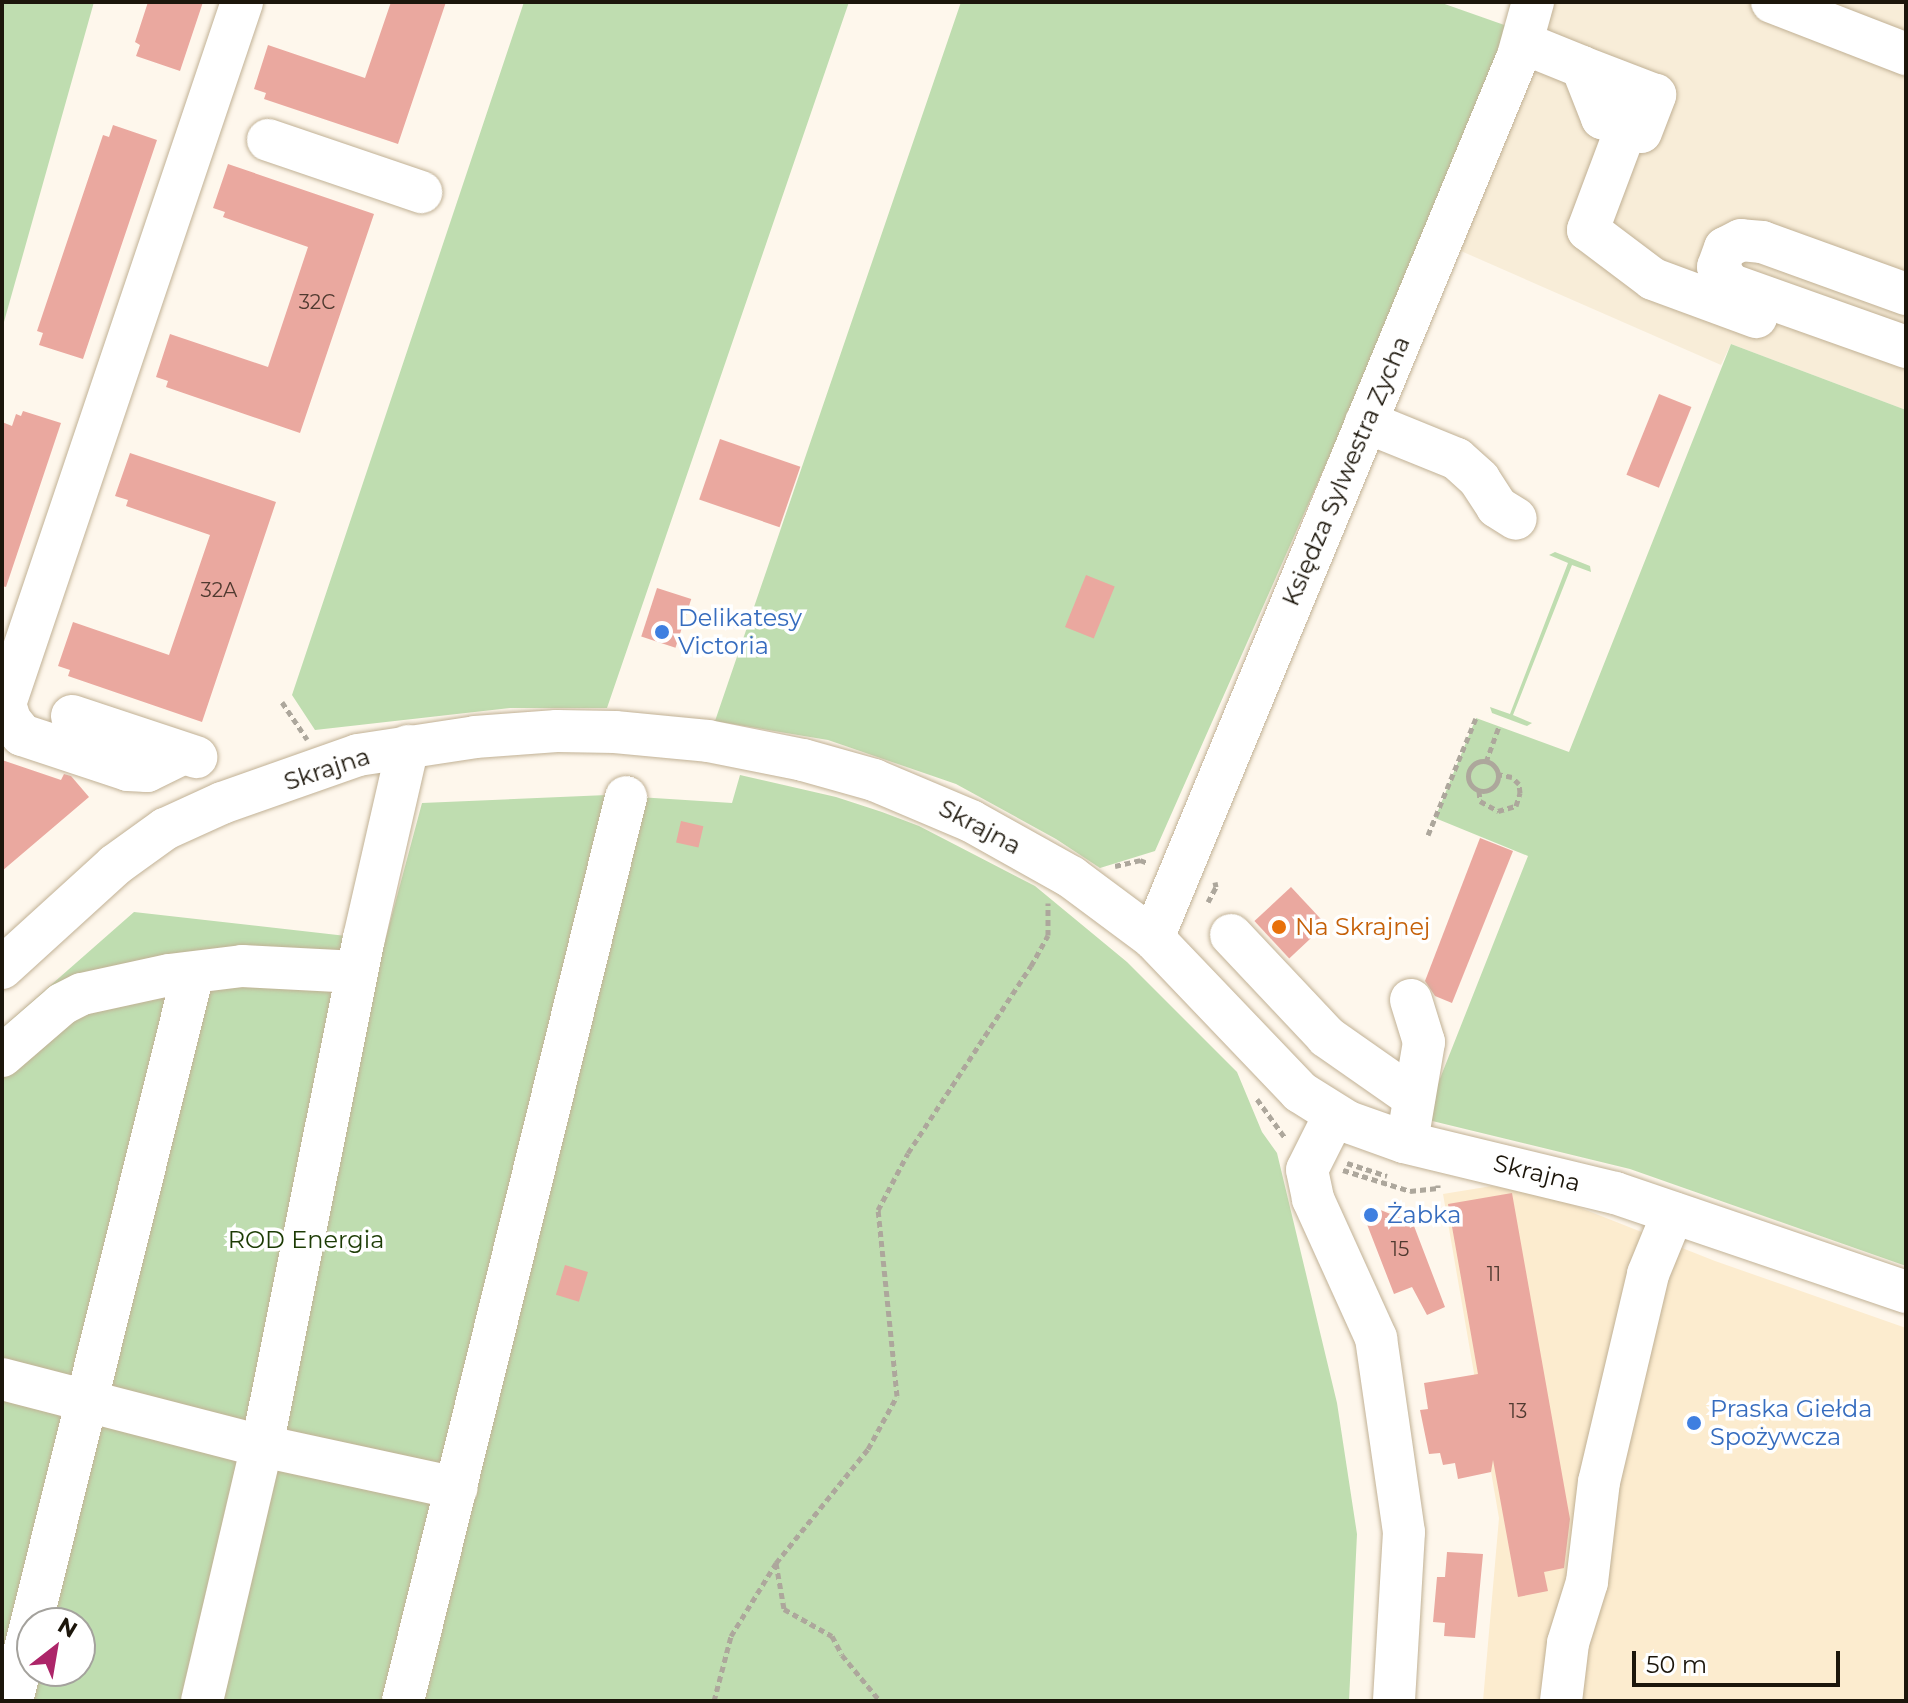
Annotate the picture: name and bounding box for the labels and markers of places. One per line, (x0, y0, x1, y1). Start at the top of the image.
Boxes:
place label: Delikatesy Victoria (678, 604, 802, 660)
marker: Delikatesy Victoria (653, 623, 671, 641)
place label: Na Skrajnej (1295, 913, 1430, 941)
marker: Na Skrajnej (1270, 918, 1288, 936)
place label: Żabka (1387, 1201, 1461, 1229)
marker: Żabka (1362, 1206, 1380, 1224)
place label: Praska Giełda Spożywcza (1710, 1395, 1872, 1451)
marker: Praska Giełda Spożywcza (1685, 1414, 1703, 1432)

